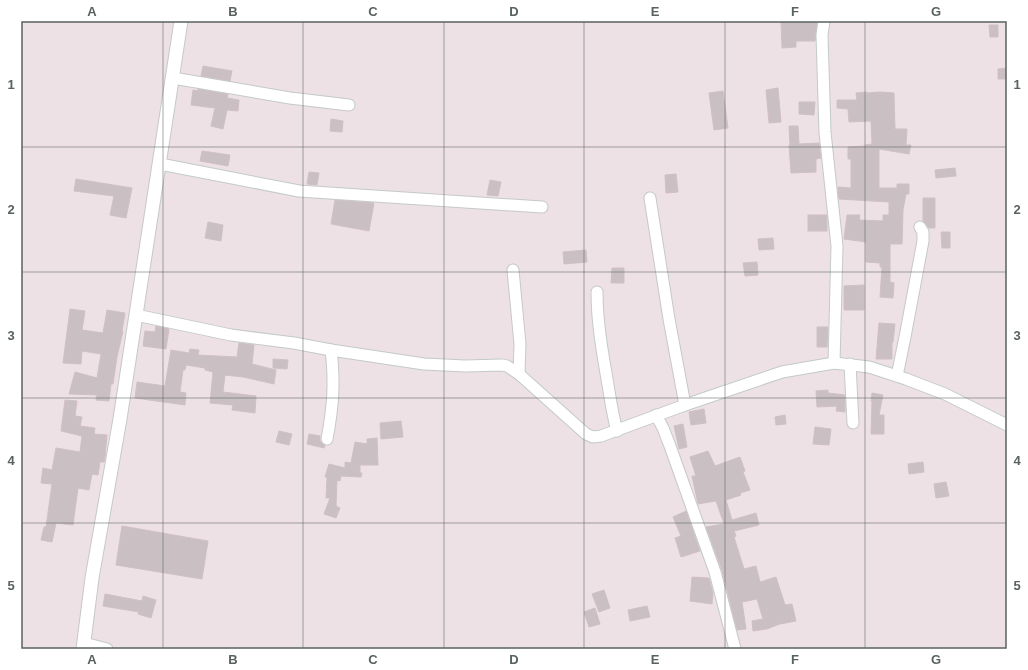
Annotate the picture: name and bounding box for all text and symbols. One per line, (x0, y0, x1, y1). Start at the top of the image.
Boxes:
text: A (87, 4, 97, 19)
text: B (228, 4, 238, 19)
text: C (368, 4, 378, 19)
text: D (509, 4, 519, 19)
text: E (651, 4, 660, 19)
text: F (791, 4, 799, 19)
text: G (931, 4, 941, 19)
text: 1 (7, 77, 15, 92)
text: 1 (1013, 77, 1021, 92)
text: 2 (7, 202, 15, 217)
text: 2 (1013, 202, 1021, 217)
text: 3 (7, 328, 15, 343)
text: 3 (1013, 328, 1021, 343)
text: 4 (7, 453, 15, 468)
text: 4 (1013, 453, 1021, 468)
text: 5 (7, 578, 15, 593)
text: 5 (1013, 578, 1021, 593)
text: A (87, 652, 97, 667)
text: B (228, 652, 238, 667)
text: C (368, 652, 378, 667)
text: D (509, 652, 519, 667)
text: E (651, 652, 660, 667)
text: F (791, 652, 799, 667)
text: G (931, 652, 941, 667)

